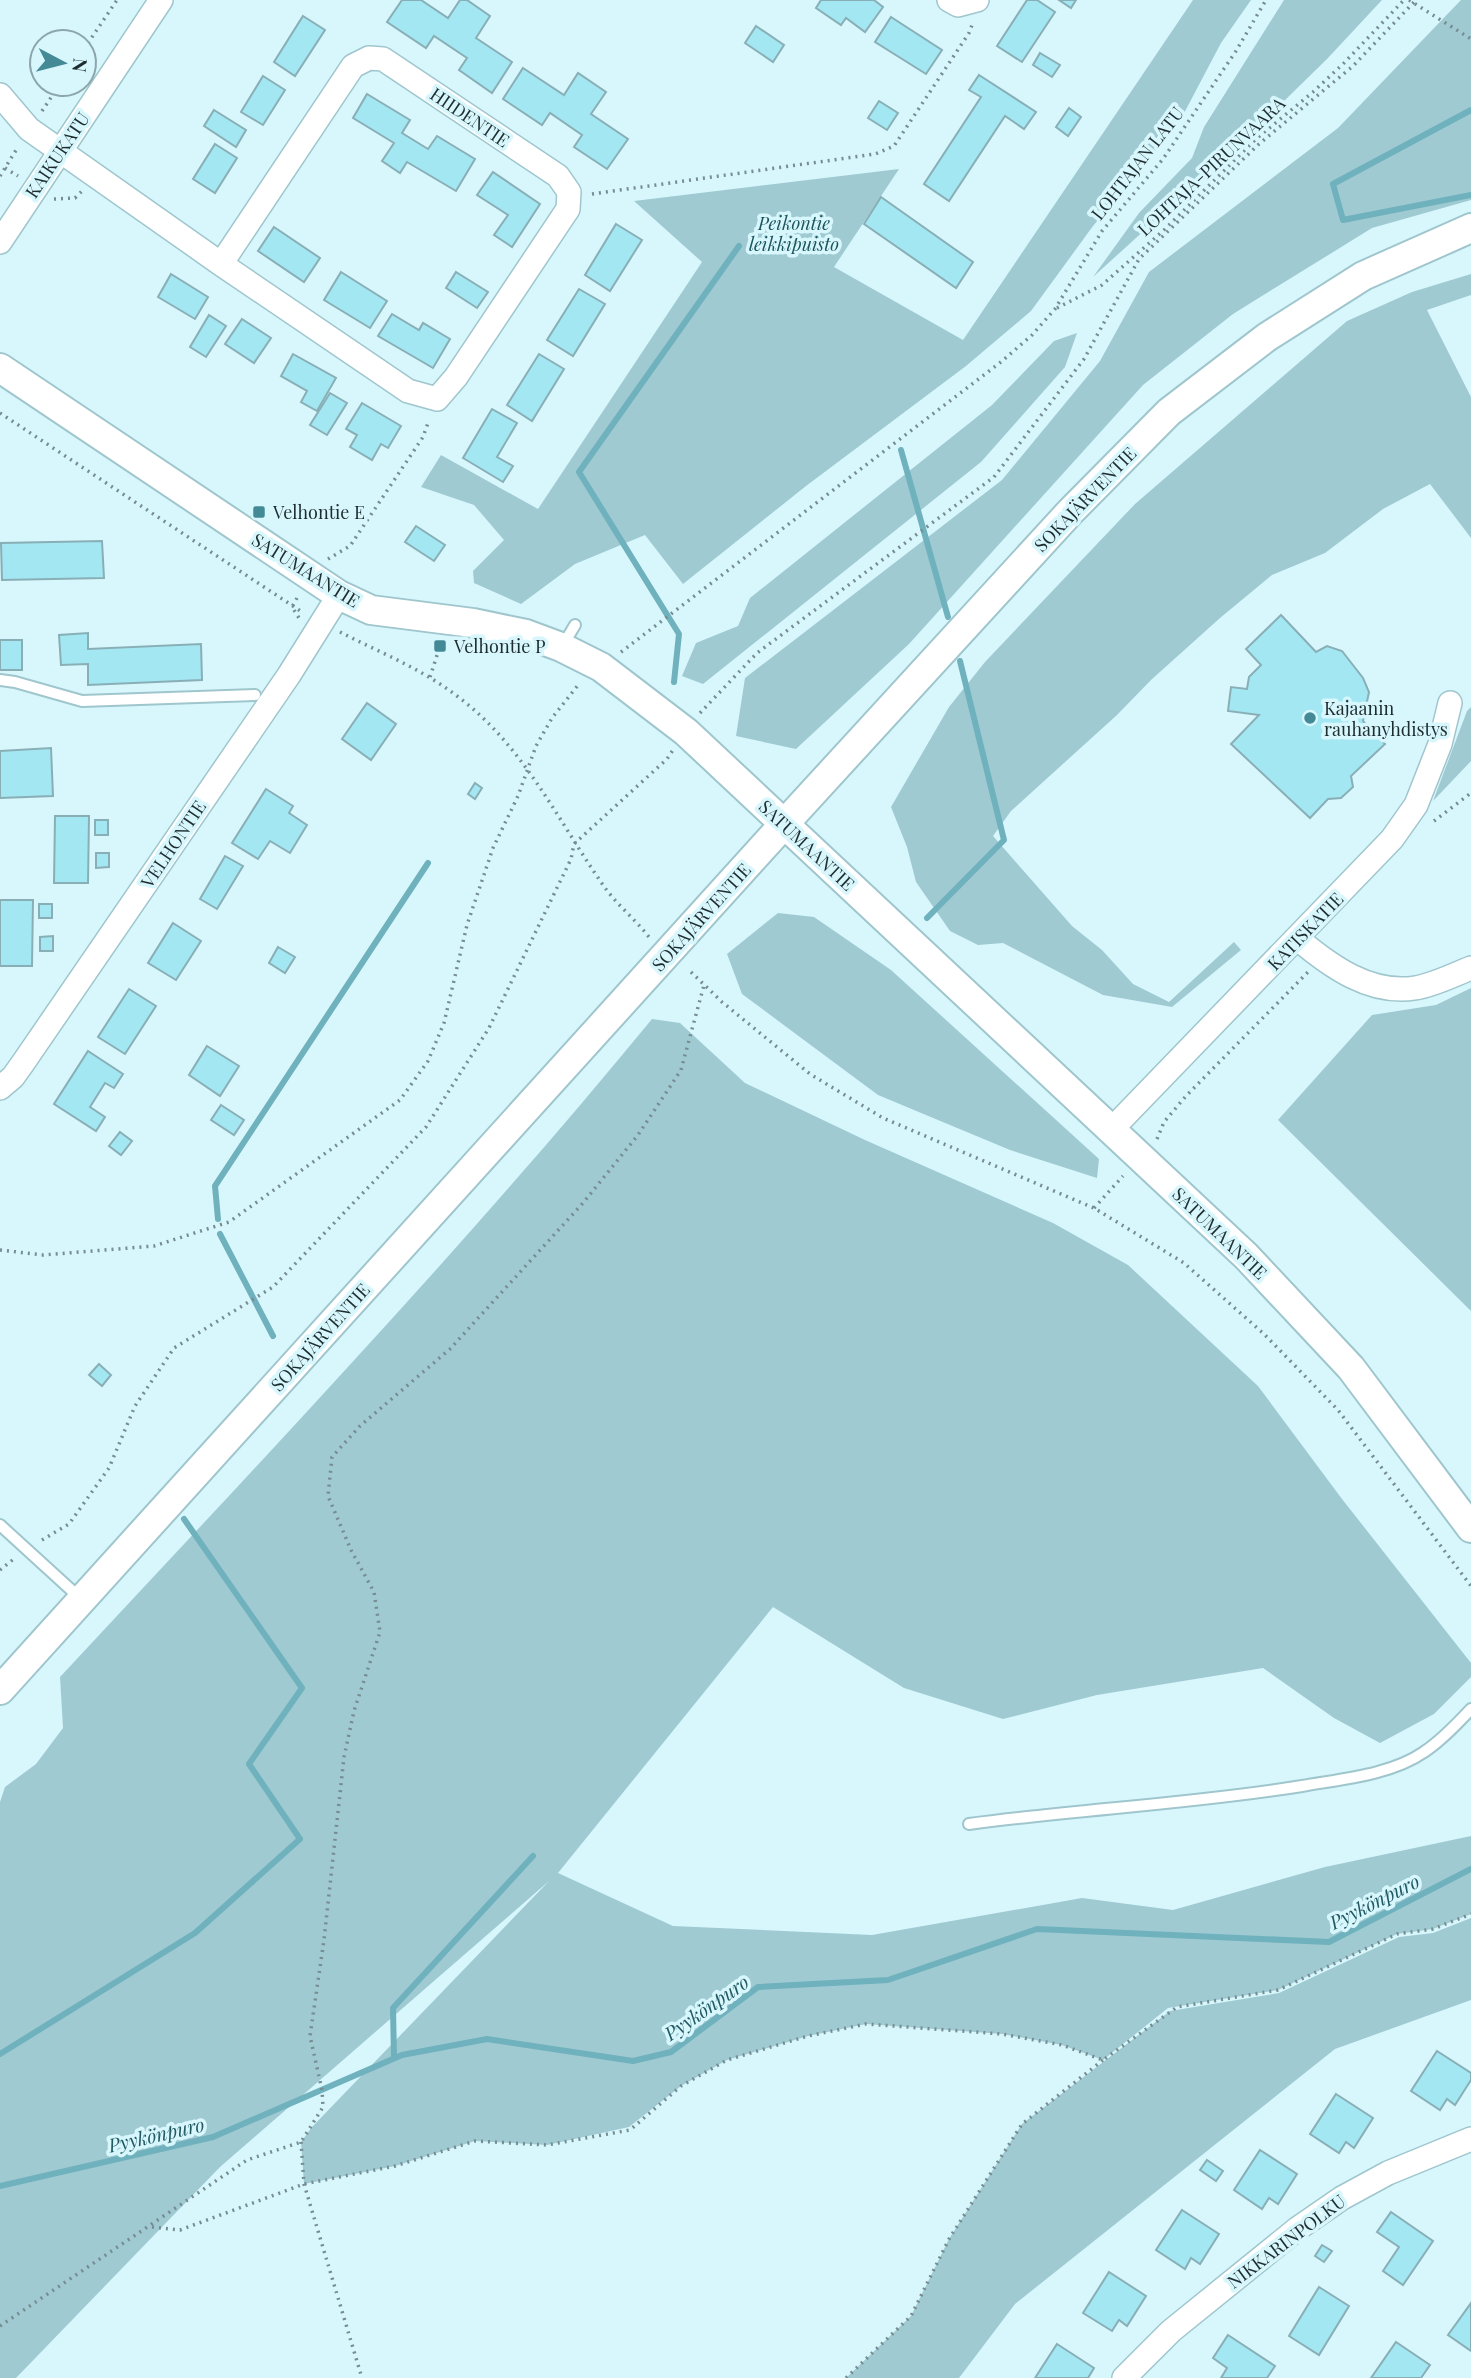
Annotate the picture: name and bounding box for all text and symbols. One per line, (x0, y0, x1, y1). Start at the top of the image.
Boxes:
north arrow (28, 28, 98, 98)
text: N (67, 57, 95, 74)
street label: HIIDENTIE (426, 82, 514, 152)
street label: LOHTAJA-PIRUNVAARA (1132, 91, 1291, 241)
street label: LOHTAJAN LATU (1085, 101, 1189, 225)
street label: KAIKUKATU (19, 107, 95, 203)
park label: Peikontie leikkipuisto (749, 211, 839, 256)
street label: SOKAJÄRVENTIE (1029, 441, 1141, 557)
place label: Velhontie E (272, 500, 365, 524)
marker: Velhontie E (251, 504, 267, 520)
street label: SATUMAANTIE (248, 527, 364, 613)
place label: Velhontie P (453, 634, 546, 658)
marker: Velhontie P (432, 638, 448, 654)
place label: Kajaanin rauhanyhdistys (1324, 696, 1448, 741)
marker: Kajaanin rauhanyhdistys (1302, 710, 1318, 726)
street label: SATUMAANTIE (754, 794, 860, 896)
street label: VELHONTIE (134, 796, 211, 893)
street label: SOKAJÄRVENTIE (646, 858, 756, 976)
street label: KATISKATIE (1262, 887, 1348, 975)
street label: SATUMAANTIE (1168, 1182, 1272, 1284)
street label: SOKAJÄRVENTIE (265, 1278, 375, 1396)
water label: Pyykönpuro (1324, 1867, 1423, 1935)
water label: Pyykönpuro (658, 1968, 754, 2046)
water label: Pyykönpuro (104, 2110, 207, 2158)
street label: NIKKARINPOLKU (1222, 2189, 1350, 2293)

